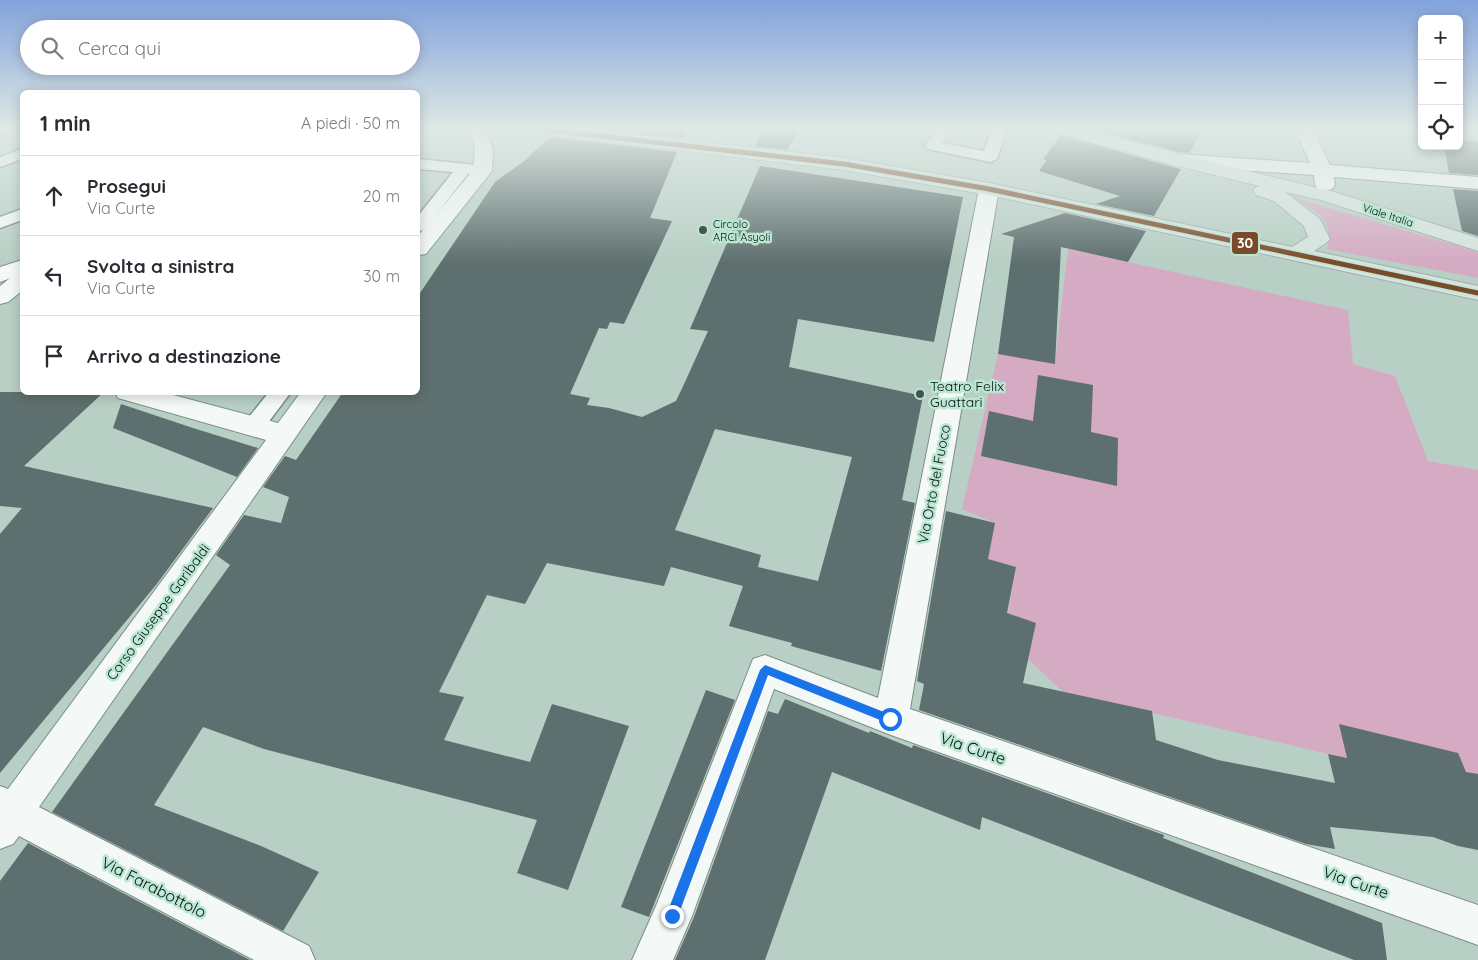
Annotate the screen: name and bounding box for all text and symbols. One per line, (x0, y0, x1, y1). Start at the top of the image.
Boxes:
map controls (1418, 15, 1463, 150)
button: + (1418, 15, 1463, 60)
search box (20, 20, 420, 75)
icon: search (38, 34, 66, 62)
text: Cerca qui (78, 36, 161, 60)
button: − (1418, 60, 1463, 105)
button: locate (1418, 105, 1463, 150)
text: 1 min (40, 110, 91, 136)
text: A piedi · 50 m (301, 113, 400, 133)
text: Prosegui (87, 174, 166, 198)
icon: ahead (40, 182, 68, 210)
text: 20 m (363, 186, 400, 206)
text: Via Curte (87, 198, 155, 218)
street label: Viale Italia (1361, 200, 1415, 230)
place label: Circolo ARCI Asyoli (713, 217, 770, 244)
marker: Circolo ARCI Asyoli (697, 224, 709, 236)
line badge: 30 (1231, 231, 1259, 255)
text: 30 (1237, 234, 1253, 252)
text: Svolta a sinistra (87, 254, 234, 278)
icon: left (40, 262, 68, 290)
text: 30 m (363, 266, 400, 286)
text: Via Curte (87, 278, 155, 298)
icon: arrive (40, 342, 68, 370)
text: Arrivo a destinazione (87, 344, 281, 368)
place label: Teatro Felix Guattari (930, 377, 1004, 411)
marker: Teatro Felix Guattari (914, 388, 926, 400)
street label: Via Orto del Fuoco (914, 423, 954, 545)
street label: Corso Giuseppe Garibaldi (103, 540, 213, 684)
route start (879, 708, 902, 731)
street label: Via Curte (937, 727, 1009, 769)
street label: Via Farabottolo (98, 852, 210, 922)
street label: Via Curte (1320, 861, 1392, 903)
route end (661, 905, 684, 928)

